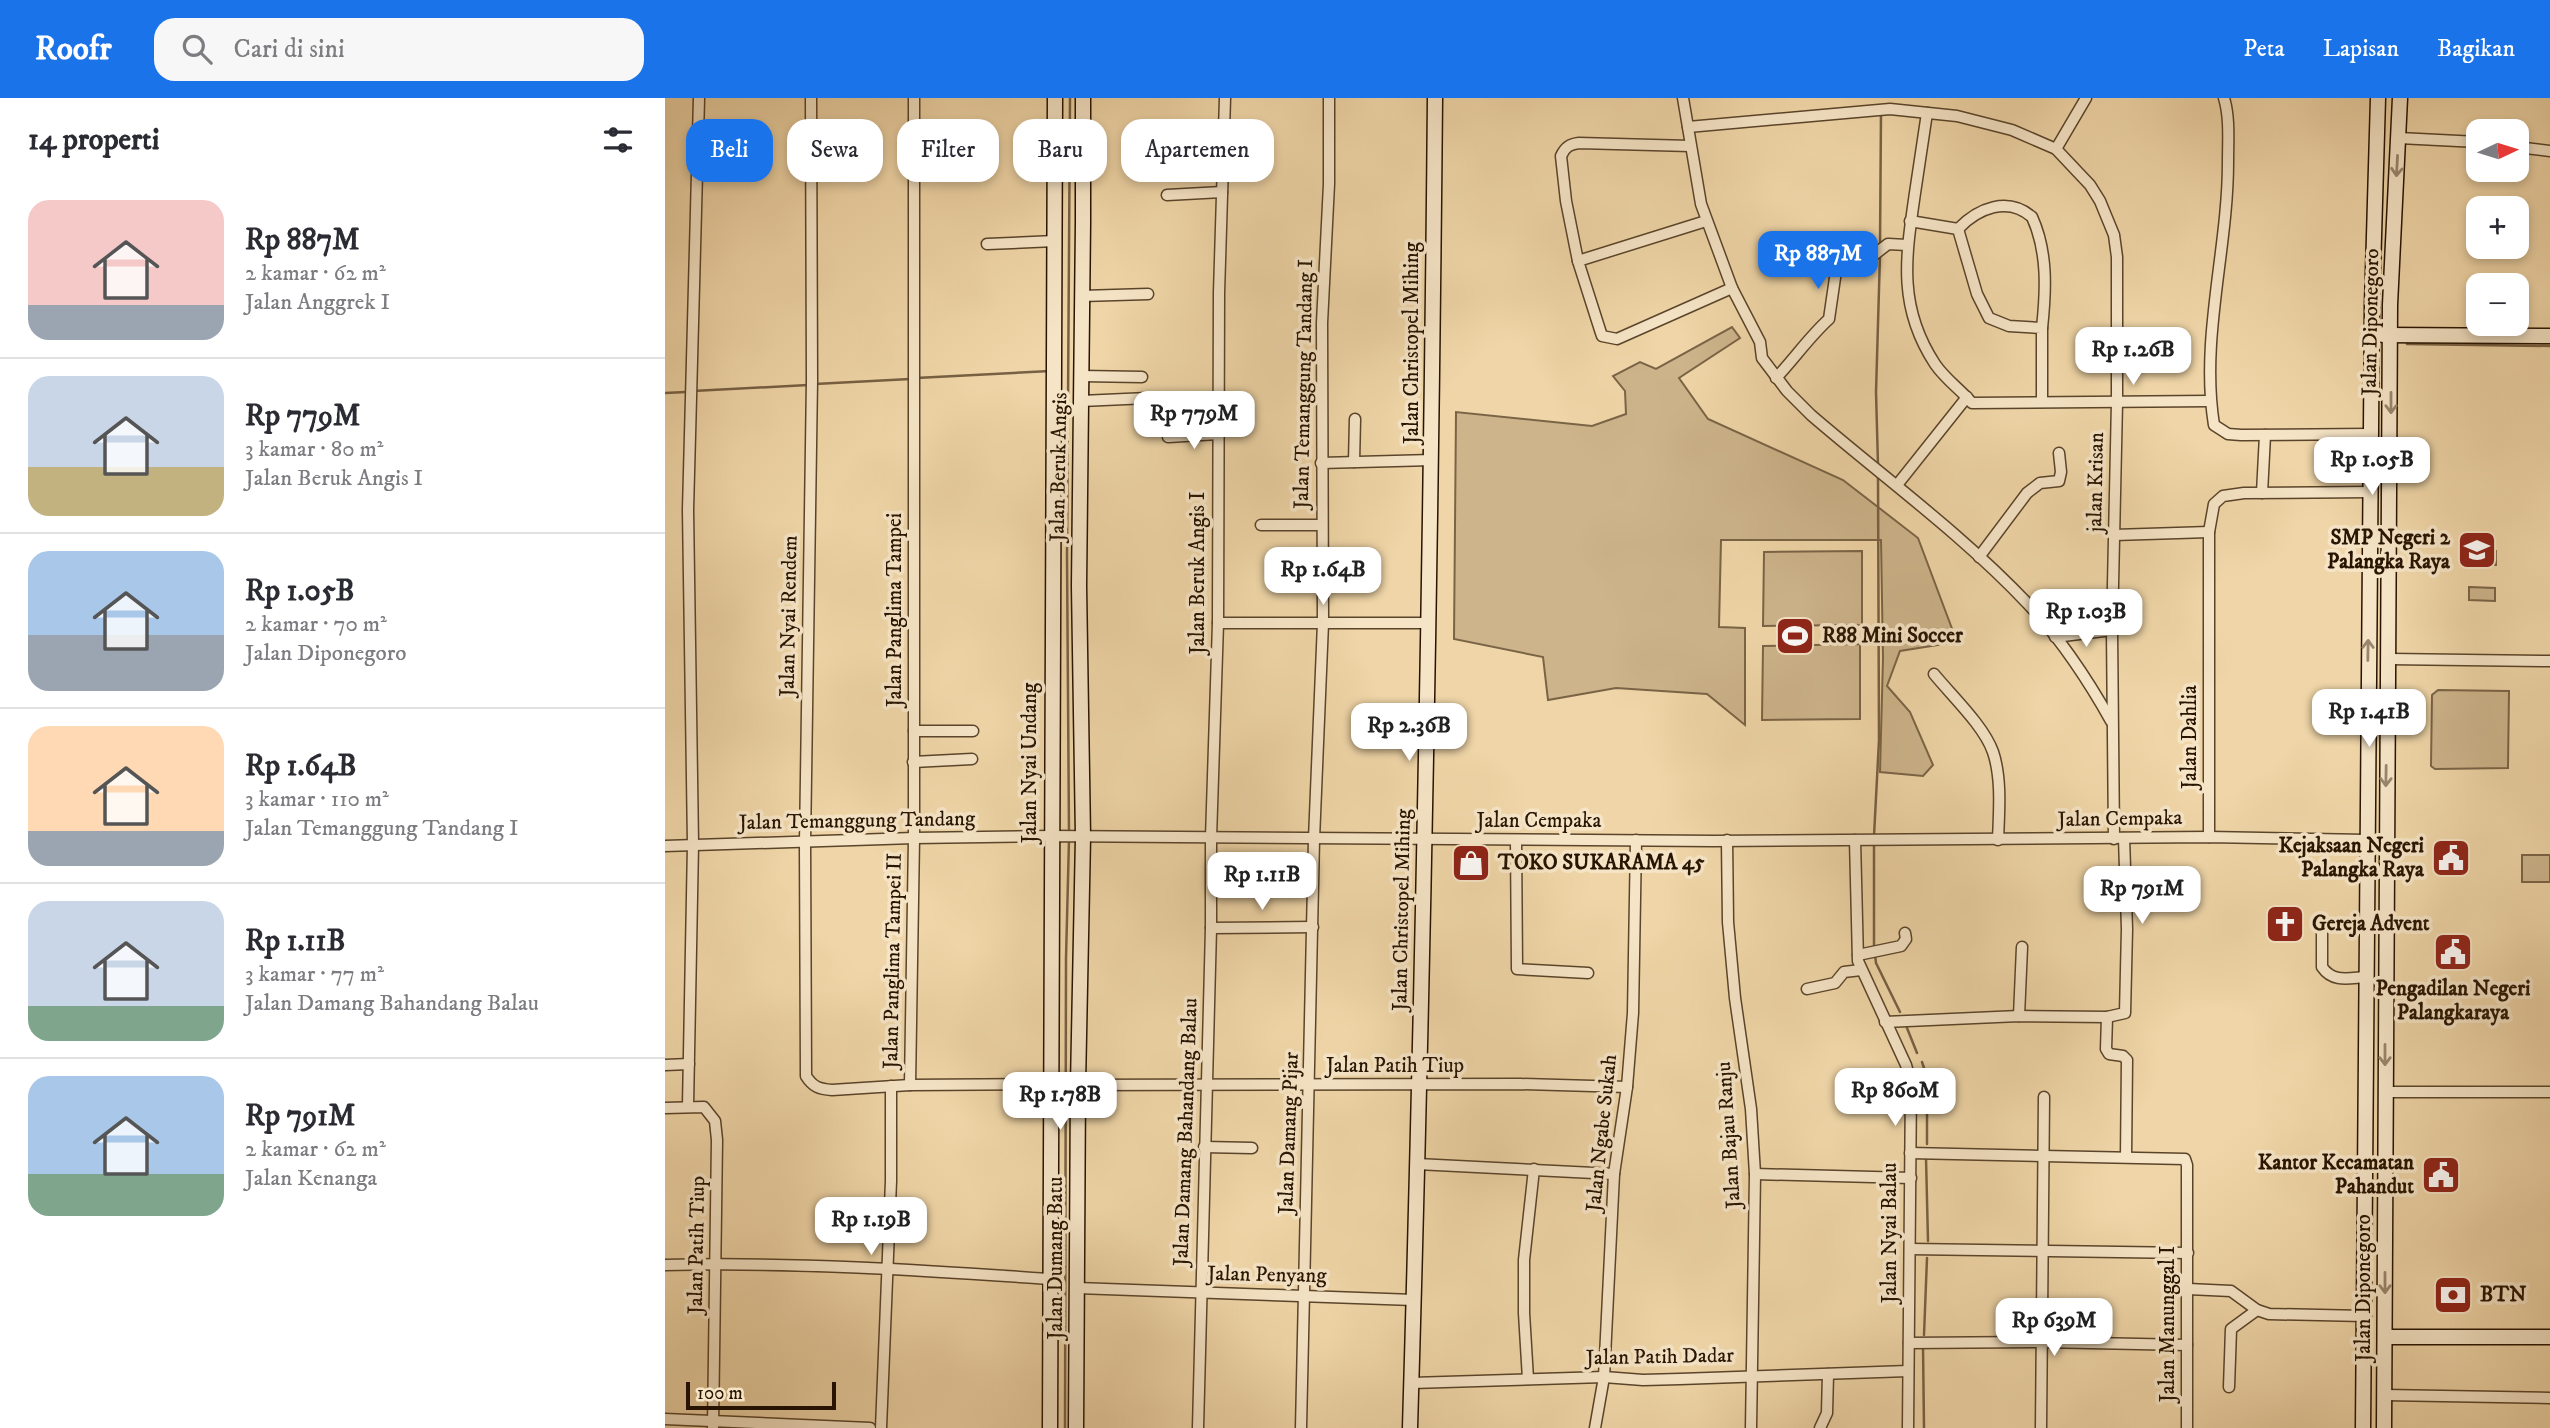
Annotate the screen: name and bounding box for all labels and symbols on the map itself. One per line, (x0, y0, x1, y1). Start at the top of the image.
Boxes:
north arrow (2466, 119, 2529, 182)
one-way arrow (2391, 154, 2404, 177)
pin: Rp 887M (1753, 232, 1883, 291)
street label: Jalan Christopel Mihing (1399, 241, 1425, 446)
street label: Jalan Diponegoro (2357, 248, 2385, 398)
street label: Jalan Temanggung Tandang I (1289, 259, 1319, 511)
pin: Rp 1.26B (2061, 328, 2205, 387)
street label: Jalan Beruk Angis (1045, 392, 1073, 544)
pin: Rp 779M (1129, 392, 1259, 451)
one-way arrow (2384, 392, 2398, 415)
street label: jalan Krisan (2082, 432, 2110, 535)
pin: Rp 1.05B (2300, 438, 2444, 497)
street label: Jalan Beruk Angis I (1185, 492, 1211, 656)
street label: Jalan Panglima Tampei (882, 513, 908, 709)
place label: SMP Negeri 2 Palangka Raya (2327, 525, 2451, 575)
school or university icon: SMP Negeri 2 Palangka Raya (2456, 529, 2498, 571)
street label: Jalan Nyai Rendem (775, 535, 803, 699)
pin: Rp 1.64B (1251, 547, 1395, 607)
pin: Rp 1.03B (2014, 589, 2158, 649)
sports icon: R88 Mini Soccer (1774, 615, 1816, 657)
place label: R88 Mini Soccer (1822, 623, 1964, 649)
one-way arrow (2362, 639, 2375, 662)
street label: Jalan Nyai Undang (1017, 682, 1043, 845)
street label: Jalan Dahlia (2177, 685, 2203, 791)
pin: Rp 1.41B (2297, 690, 2441, 749)
pin: Rp 2.36B (1337, 704, 1481, 763)
one-way arrow (2379, 764, 2393, 787)
street label: Jalan Cempaka (2055, 805, 2183, 833)
street label: Jalan Temanggung Tandang (737, 806, 976, 836)
street label: Jalan Christopel Mihing (1387, 808, 1417, 1013)
street label: Jalan Cempaka (1475, 808, 1601, 834)
place label: Kejaksaan Negeri Palangka Raya (2278, 833, 2425, 883)
public building icon: Kejaksaan Negeri Palangka Raya (2430, 837, 2472, 879)
shop icon: TOKO SUKARAMA 45 (1450, 842, 1492, 884)
place label: TOKO SUKARAMA 45 (1497, 850, 1705, 876)
pin: Rp 1.11B (1190, 852, 1334, 912)
street label: Jalan Panglima Tampei II (878, 853, 908, 1071)
pin: Rp 791M (2077, 866, 2207, 926)
church icon: Gereja Advent (2264, 903, 2306, 945)
place label: Gereja Advent (2312, 911, 2430, 938)
public building icon: Pengadilan Negeri Palangkaraya (2432, 931, 2474, 973)
place label: Pengadilan Negeri Palangkaraya (2376, 976, 2531, 1026)
street label: Jalan Damang Bahandang Balau (1168, 997, 1204, 1269)
one-way arrow (2378, 1043, 2392, 1066)
street label: Jalan Damang Pijar (1273, 1051, 1305, 1216)
street label: Jalan Patih Tiup (1324, 1053, 1464, 1079)
street label: Jalan Ngabe Sukah (1581, 1053, 1623, 1215)
street label: Jalan Bajau Ranju (1711, 1061, 1747, 1211)
pin: Rp 860M (1830, 1068, 1960, 1128)
pin: Rp 1.78B (988, 1072, 1132, 1132)
place label: Kantor Kecamatan Pahandut (2258, 1150, 2415, 1200)
public building icon: Kantor Kecamatan Pahandut (2420, 1154, 2462, 1196)
street label: Jalan Nyai Balau (1877, 1163, 1903, 1305)
street label: Jalan Patih Tiup (683, 1176, 711, 1316)
street label: Jalan Dumang Batu (1043, 1177, 1069, 1341)
pin: Rp 1.19B (799, 1198, 943, 1257)
street label: Jalan Diponegoro (2351, 1214, 2377, 1364)
street label: Jalan Manunggal I (2155, 1246, 2181, 1404)
street label: Jalan Penyang (1205, 1261, 1328, 1289)
one-way arrow (2378, 1271, 2392, 1294)
bank icon: BTN (2432, 1274, 2474, 1316)
place label: BTN (2480, 1282, 2526, 1308)
pin: Rp 639M (1989, 1298, 2119, 1358)
street label: Jalan Patih Dadar (1584, 1343, 1734, 1371)
scale bar (686, 1379, 837, 1411)

